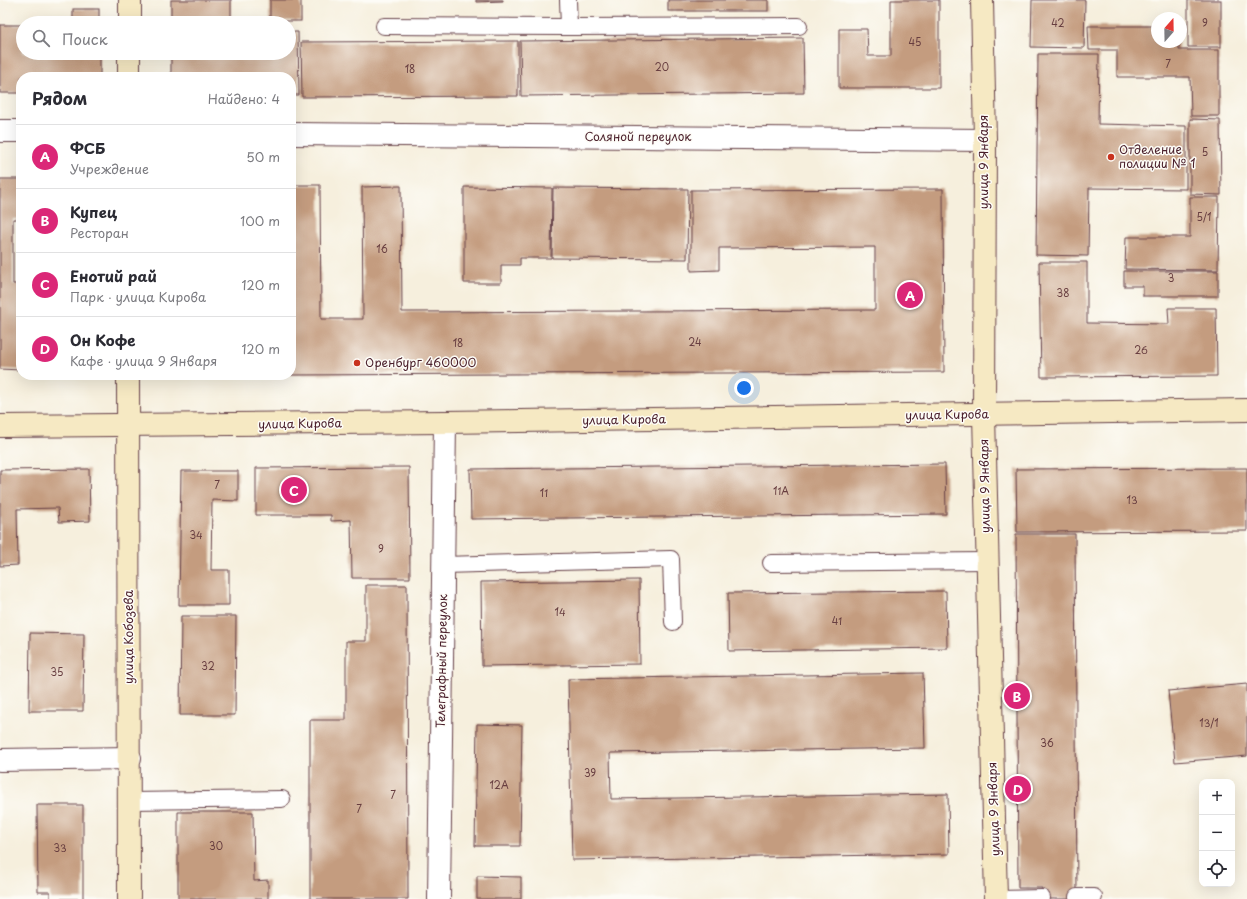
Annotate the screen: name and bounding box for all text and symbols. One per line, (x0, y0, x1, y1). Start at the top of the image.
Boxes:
north arrow (1151, 12, 1187, 48)
house number: 42 (1051, 15, 1065, 30)
house number: 9 (1202, 15, 1208, 30)
search box (16, 16, 296, 60)
icon: search (30, 27, 52, 49)
text: Поиск (62, 27, 108, 50)
house number: 45 (909, 34, 921, 49)
house number: 7 (1165, 56, 1171, 71)
house number: 20 (655, 59, 669, 74)
house number: 18 (405, 61, 415, 76)
text: Рядом (32, 85, 87, 111)
text: Найдено: 4 (208, 89, 280, 108)
street label: улица 9 Января (974, 115, 992, 209)
street label: Соляной переулок (585, 127, 692, 145)
text: ФСБ (70, 136, 105, 159)
place label: Отделение полиции № 1 (1119, 140, 1196, 172)
house number: 5 (1202, 144, 1208, 159)
text: A (40, 147, 50, 166)
text: 50 m (246, 147, 280, 166)
marker: Отделение полиции № 1 (1106, 152, 1116, 162)
text: Учреждение (70, 159, 149, 178)
text: Купец (70, 200, 117, 223)
house number: 5/1 (1196, 209, 1212, 224)
text: B (41, 211, 49, 230)
text: 100 m (240, 211, 280, 230)
text: Ресторан (70, 223, 129, 242)
house number: 16 (376, 241, 388, 256)
text: Енотий рай (70, 264, 157, 287)
house number: 3 (1168, 270, 1174, 285)
text: C (40, 275, 50, 294)
text: 120 m (241, 275, 280, 294)
pin: A (897, 280, 923, 310)
house number: 38 (1057, 285, 1069, 300)
text: Парк · улица Кирова (70, 287, 206, 306)
text: Он Кофе (70, 328, 136, 351)
house number: 24 (688, 334, 702, 349)
house number: 18 (453, 335, 463, 350)
text: D (40, 339, 50, 358)
text: 120 m (241, 339, 280, 358)
house number: 26 (1134, 342, 1148, 357)
text: Кафе · улица 9 Января (70, 351, 217, 370)
place label: Оренбург 460000 (365, 353, 477, 371)
marker: Оренбург 460000 (352, 358, 362, 368)
your location (734, 378, 754, 398)
street label: улица Кирова (905, 404, 989, 424)
street label: улица Кирова (582, 409, 666, 429)
street label: улица Кирова (258, 413, 342, 433)
street label: улица 9 Января (974, 439, 994, 533)
pin: C (281, 475, 307, 505)
house number: 7 (214, 477, 220, 492)
house number: 11А (773, 483, 789, 498)
house number: 11 (540, 485, 548, 500)
house number: 13 (1126, 492, 1138, 507)
house number: 34 (189, 527, 203, 542)
house number: 9 (378, 541, 384, 556)
street label: улица Кобозева (119, 590, 137, 684)
street label: Телеграфный переулок (431, 593, 451, 728)
house number: 14 (554, 604, 566, 619)
house number: 41 (832, 613, 842, 628)
house number: 32 (201, 658, 215, 673)
house number: 35 (51, 664, 63, 679)
pin: B (1004, 681, 1030, 711)
house number: 13/1 (1199, 715, 1219, 730)
house number: 36 (1040, 735, 1054, 750)
street label: улица 9 Января (982, 762, 1004, 856)
house number: 39 (584, 765, 596, 780)
pin: D (1005, 774, 1031, 804)
house number: 12А (489, 777, 509, 792)
map controls (1199, 779, 1235, 887)
button: + (1199, 779, 1235, 815)
house number: 7 (390, 787, 396, 802)
house number: 7 (356, 801, 362, 816)
button: − (1199, 815, 1235, 851)
house number: 30 (209, 838, 223, 853)
house number: 33 (53, 840, 67, 855)
button: locate (1199, 851, 1235, 887)

